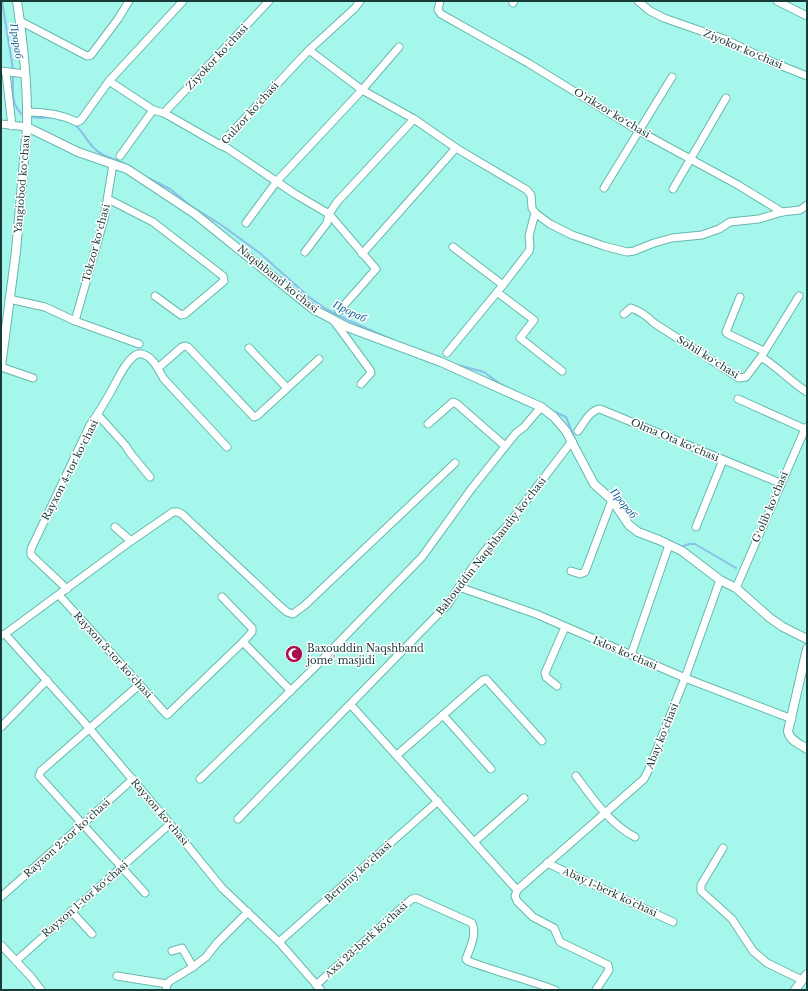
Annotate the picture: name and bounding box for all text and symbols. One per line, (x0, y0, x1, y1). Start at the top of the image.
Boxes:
water label: Прораб (7, 21, 27, 60)
street label: Ziyokor koʻchasi (183, 21, 251, 92)
street label: Ziyokor koʻchasi (701, 26, 785, 72)
street label: Gulzor koʻchasi (219, 79, 282, 147)
street label: O'rikzor koʻchasi (571, 85, 653, 141)
street label: Yangiobod koʻchasi (11, 134, 33, 235)
street label: Tokzor koʻchasi (79, 202, 113, 284)
street label: Naqshband ko'chasi (235, 242, 322, 316)
water label: Прораб (330, 296, 369, 325)
street label: Sohil koʻchasi (675, 333, 742, 382)
street label: Olma Ota koʻchasi (629, 416, 722, 465)
street label: Rayxon 4-tor koʻchasi (39, 417, 101, 523)
street label: Gʻolib koʻchasi (749, 469, 791, 545)
street label: Bahouddin Naqshbandiy koʻchasi (433, 474, 549, 618)
water label: Прораб (607, 484, 641, 522)
street label: Rayxon 3-tor koʻchasi (71, 609, 156, 701)
street label: Ixlos koʻchasi (591, 634, 660, 673)
place label: Baxouddin Naqshband jome' masjidi (305, 642, 424, 667)
mosque icon: Baxouddin Naqshband jome' masjidi (284, 644, 304, 664)
street label: Abay koʻchasi (642, 701, 681, 772)
street label: Rayxon koʻchasi (128, 776, 192, 848)
street label: Rayxon 2-tor koʻchasi (21, 795, 113, 880)
street label: Beruniy koʻchasi (322, 838, 395, 905)
street label: Rayxon 1-tor koʻchasi (39, 858, 131, 940)
street label: Аbay 1-berk koʼchasi (561, 864, 660, 920)
street label: Аxsi 23-berk koʼchasi (322, 899, 411, 981)

